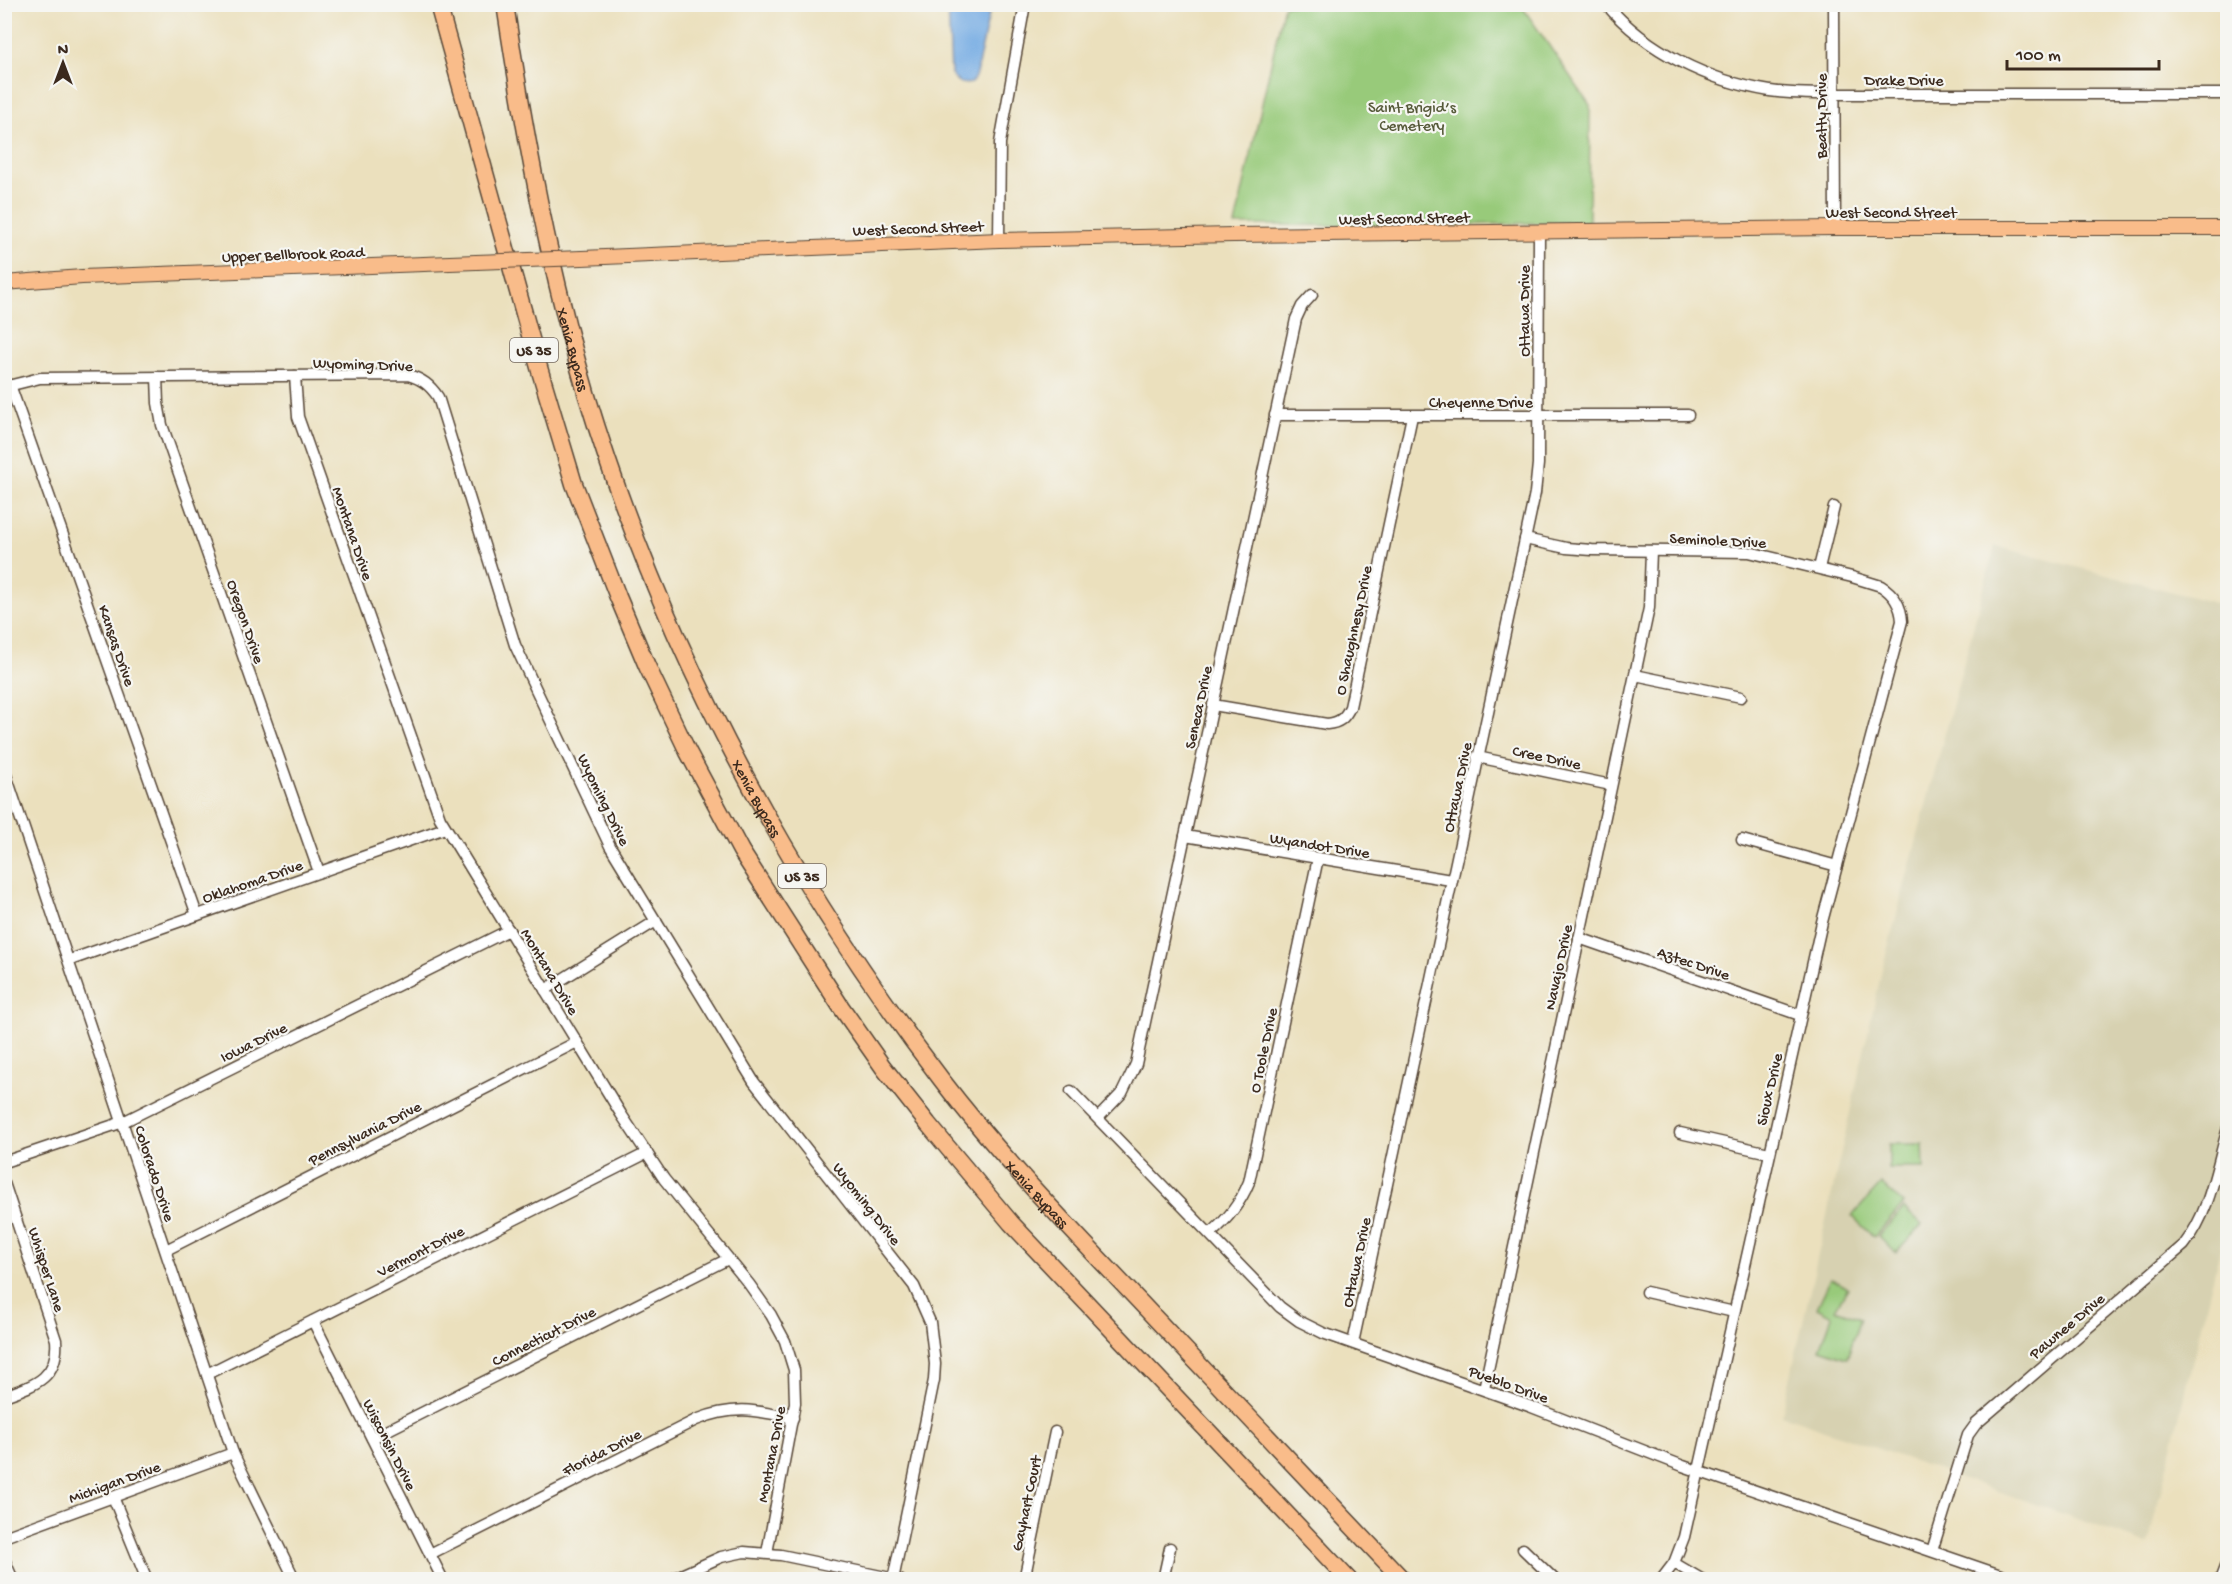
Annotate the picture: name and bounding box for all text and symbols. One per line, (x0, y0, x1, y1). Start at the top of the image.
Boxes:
north arrow (33, 33, 93, 93)
scale bar (2007, 33, 2158, 71)
text: N (58, 42, 69, 61)
text: 100 m (2015, 46, 2061, 67)
street label: Beatty Drive (1814, 73, 1833, 159)
street label: Drake Drive (1863, 73, 1944, 92)
park label: Saint Brigid’s Cemetery (1368, 100, 1457, 137)
street label: West Second Street (1826, 205, 1958, 224)
street label: West Second Street (1338, 210, 1471, 231)
street label: West Second Street (852, 219, 985, 242)
street label: Upper Bellbrook Road (221, 244, 366, 268)
street label: Ottawa Drive (1517, 265, 1536, 357)
street label: Xenia Bypass (550, 305, 591, 395)
road number: US 35 (510, 338, 558, 362)
street label: Wyoming Drive (313, 355, 414, 378)
street label: Cheyenne Drive (1429, 395, 1534, 414)
street label: Montana Drive (326, 485, 376, 584)
street label: Seminole Drive (1669, 530, 1767, 555)
street label: O Shaughnesy Drive (1332, 564, 1379, 697)
street label: Oregon Drive (221, 578, 267, 667)
street label: Kansas Drive (92, 603, 138, 690)
street label: Seneca Drive (1182, 664, 1219, 751)
street label: Ottawa Drive (1441, 740, 1478, 834)
street label: Cree Drive (1510, 743, 1583, 776)
street label: Wyoming Drive (571, 751, 633, 850)
street label: Xenia Bypass (725, 757, 784, 842)
street label: Wyandot Drive (1268, 830, 1371, 865)
street label: Oklahoma Drive (200, 857, 307, 909)
road number: US 35 (778, 864, 826, 888)
street label: Navajo Drive (1542, 923, 1579, 1012)
street label: Montana Drive (515, 926, 582, 1020)
street label: Aztec Drive (1654, 944, 1732, 987)
street label: O Toole Drive (1247, 1006, 1284, 1095)
street label: Iowa Drive (218, 1019, 292, 1068)
street label: Sioux Drive (1754, 1051, 1789, 1128)
street label: Pennsylvania Drive (305, 1098, 426, 1172)
street label: Colorado Drive (128, 1124, 177, 1225)
street label: Xenia Bypass (999, 1157, 1072, 1234)
street label: Wyoming Drive (827, 1160, 904, 1251)
street label: Ottawa Drive (1340, 1215, 1377, 1309)
street label: Vermont Drive (374, 1223, 469, 1284)
street label: Whisper Lane (22, 1225, 67, 1315)
street label: Pawnee Drive (2026, 1290, 2111, 1365)
street label: Connecticut Drive (489, 1303, 600, 1372)
street label: Pueblo Drive (1464, 1363, 1551, 1410)
street label: Wisconsin Drive (357, 1397, 419, 1495)
street label: Montana Drive (755, 1404, 792, 1504)
street label: Florida Drive (559, 1426, 646, 1483)
street label: Gayhart Court (1009, 1453, 1048, 1553)
street label: Michigan Drive (67, 1459, 164, 1510)

